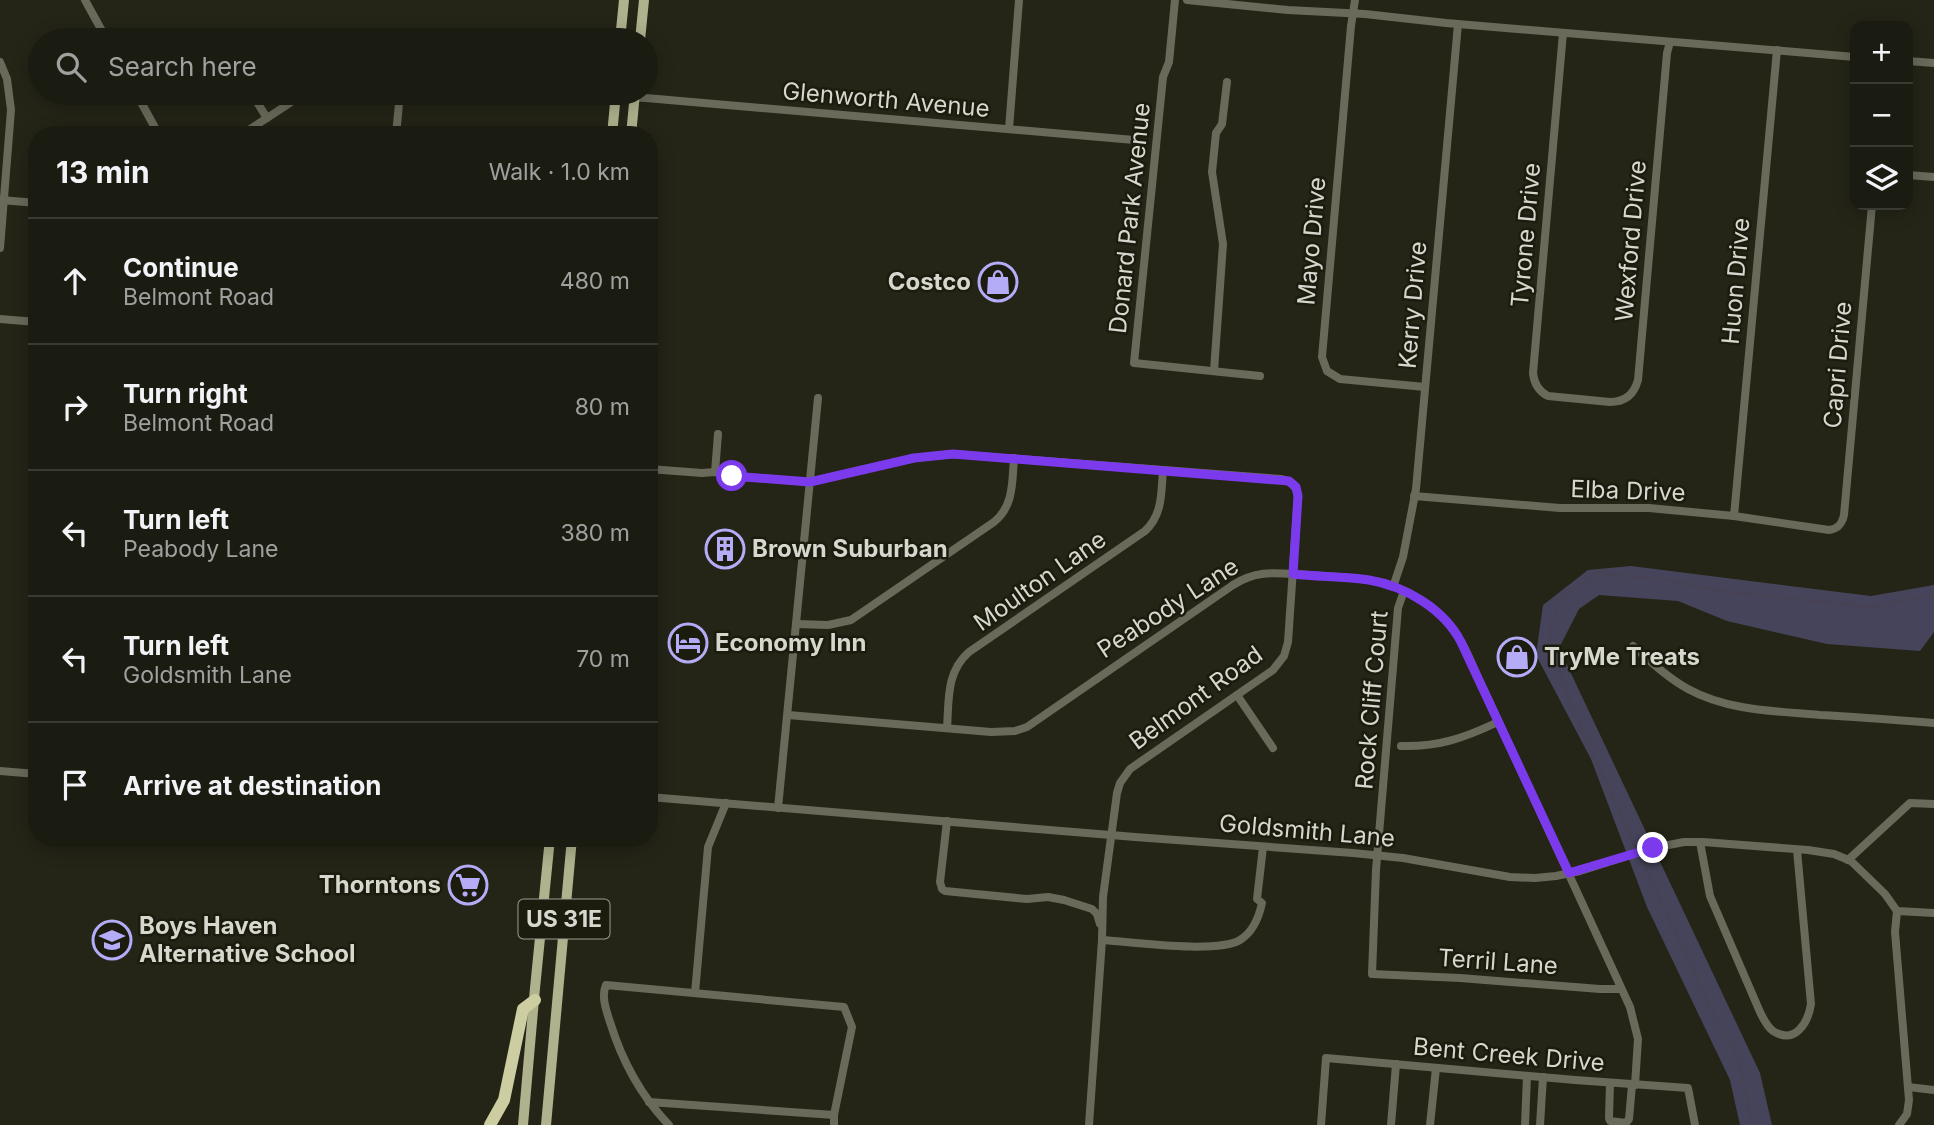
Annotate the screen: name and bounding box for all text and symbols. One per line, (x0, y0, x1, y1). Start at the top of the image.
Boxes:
map controls (1850, 21, 1913, 210)
button: + (1850, 21, 1913, 84)
search box (28, 28, 658, 105)
icon: search (52, 48, 90, 86)
text: Search here (108, 51, 257, 82)
street label: Glenworth Avenue (781, 76, 991, 123)
button: − (1850, 84, 1913, 147)
street label: Donard Park Avenue (1103, 101, 1156, 335)
button: layers (1850, 147, 1913, 210)
text: 13 min (56, 154, 150, 190)
text: Walk · 1.0 km (489, 158, 630, 186)
street label: Wexford Drive (1609, 159, 1652, 323)
street label: Tyrone Drive (1505, 161, 1546, 308)
street label: Mayo Drive (1291, 176, 1332, 306)
street label: Huon Drive (1716, 216, 1755, 345)
street label: Kerry Drive (1392, 240, 1433, 370)
text: Continue (123, 252, 239, 283)
shop icon: Costco (977, 261, 1019, 303)
icon: ahead (56, 262, 94, 300)
text: 480 m (560, 267, 630, 295)
place label: Costco (888, 267, 971, 296)
text: Belmont Road (123, 283, 274, 311)
street label: Capri Drive (1818, 300, 1857, 430)
text: Turn right (123, 378, 248, 409)
icon: right (56, 388, 94, 426)
text: 80 m (575, 393, 630, 421)
text: Belmont Road (123, 409, 274, 437)
route start (716, 460, 747, 491)
street label: Elba Drive (1570, 474, 1686, 507)
text: Turn left (123, 504, 229, 535)
icon: left (56, 514, 94, 552)
text: 380 m (560, 519, 630, 547)
street label: Moulton Lane (968, 524, 1111, 637)
building icon: Brown Suburban (704, 528, 746, 570)
place label: Brown Suburban (752, 534, 948, 563)
text: Peabody Lane (123, 535, 279, 563)
street label: Peabody Lane (1092, 551, 1244, 664)
street label: Rock Cliff Court (1349, 609, 1394, 790)
hotel icon: Economy Inn (667, 622, 709, 664)
place label: Economy Inn (715, 628, 866, 657)
text: Turn left (123, 630, 229, 661)
shop icon: TryMe Treats (1496, 636, 1538, 678)
icon: left (56, 640, 94, 678)
street label: Belmont Road (1123, 640, 1268, 756)
place label: TryMe Treats (1544, 642, 1700, 671)
text: 70 m (576, 645, 630, 673)
text: Goldsmith Lane (123, 661, 292, 689)
icon: arrive (56, 766, 94, 804)
text: Arrive at destination (123, 770, 382, 801)
street label: Goldsmith Lane (1218, 808, 1396, 853)
route end (1637, 832, 1668, 863)
supermarket icon: Thorntons (447, 864, 489, 906)
place label: Thorntons (319, 870, 441, 899)
road number: US 31E (518, 900, 610, 938)
place label: Boys Haven Alternative School (139, 911, 355, 968)
school or university icon: Boys Haven Alternative School (91, 919, 133, 961)
street label: Terril Lane (1437, 943, 1559, 980)
street label: Bent Creek Drive (1412, 1032, 1606, 1077)

